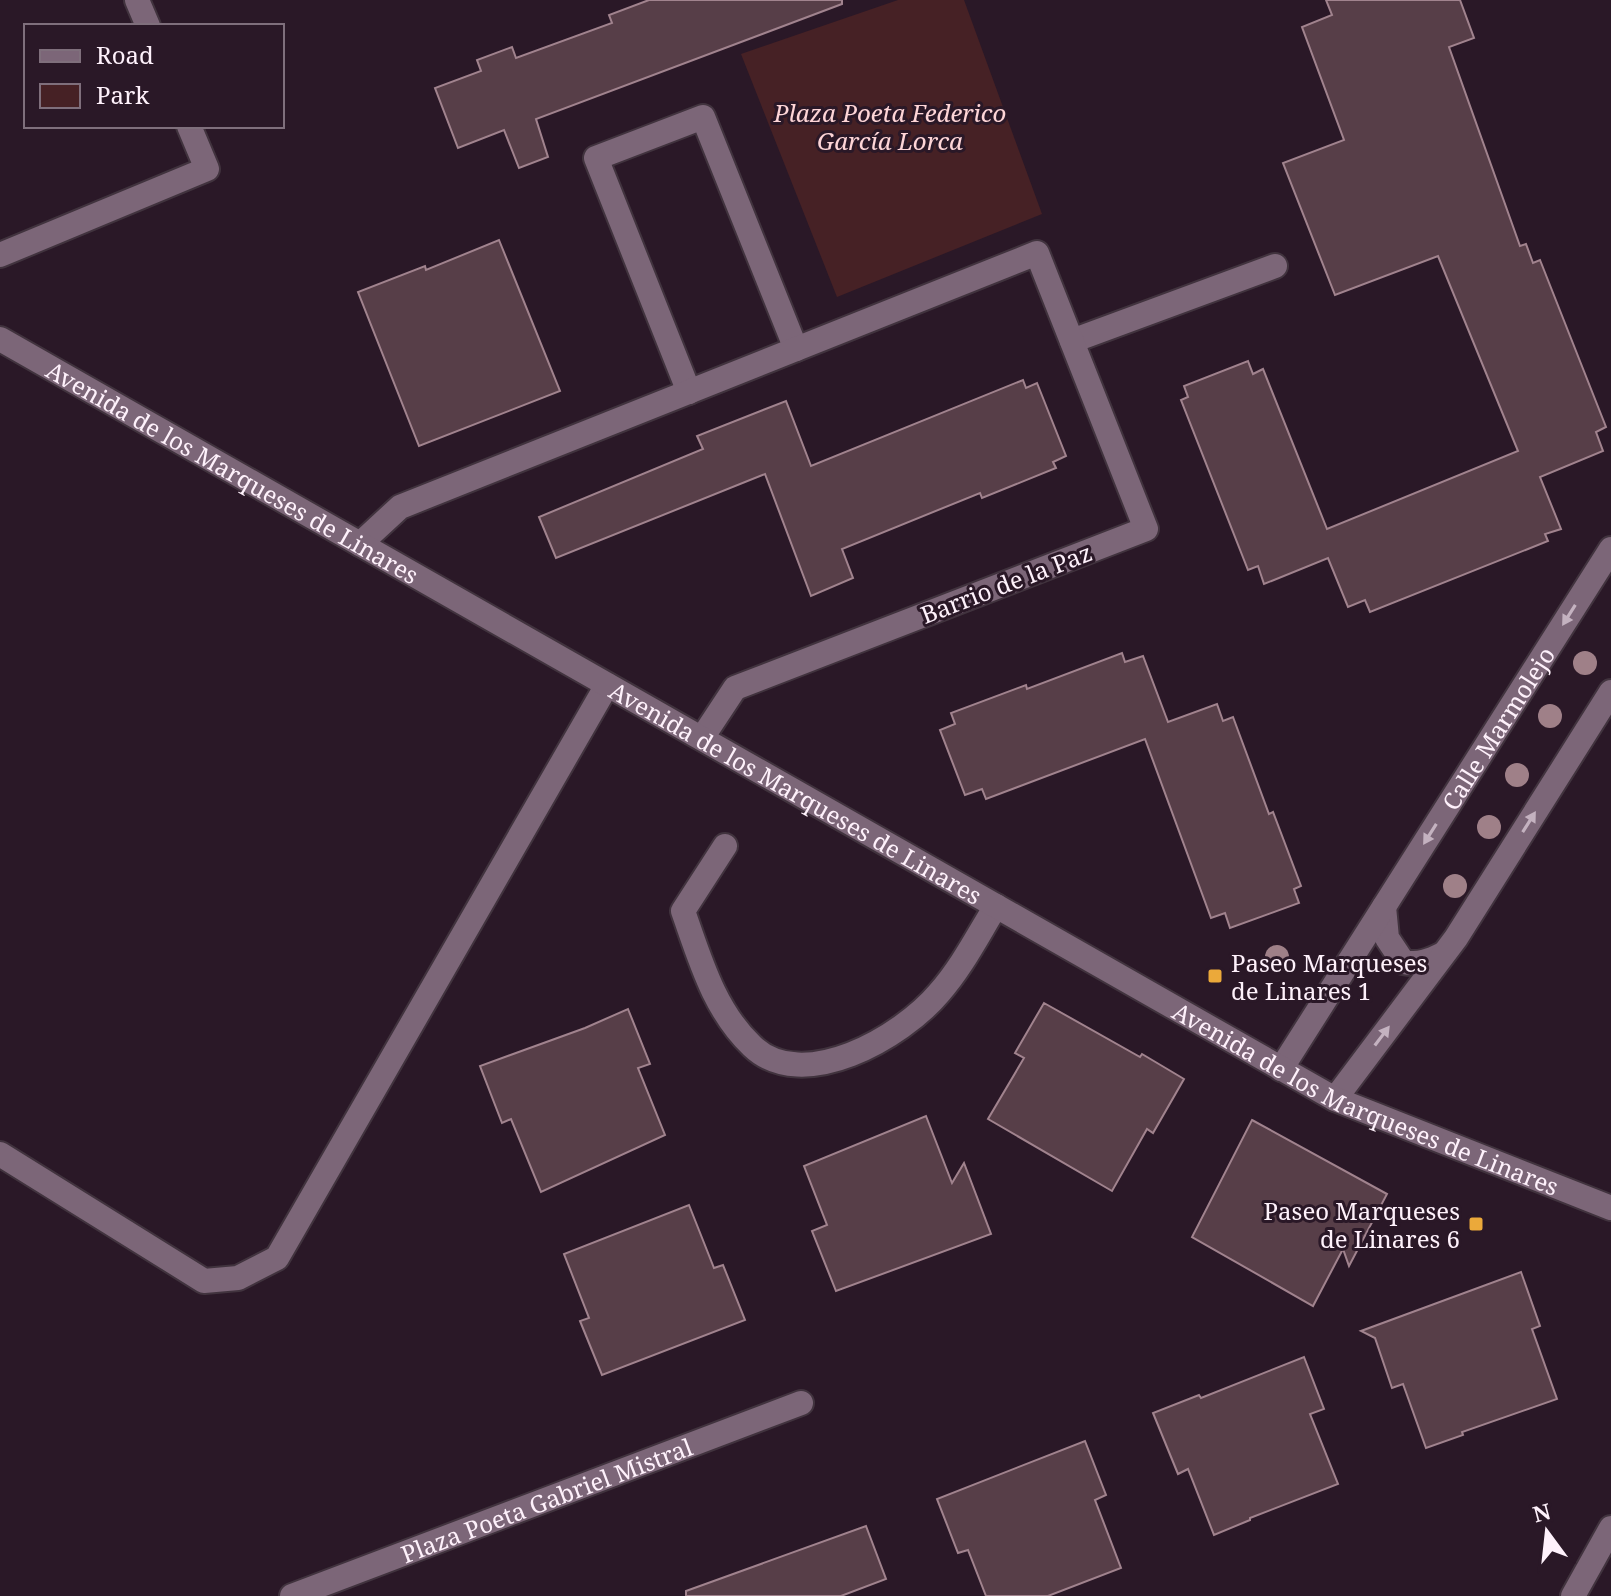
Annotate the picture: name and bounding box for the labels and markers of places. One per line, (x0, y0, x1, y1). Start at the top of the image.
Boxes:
place label: Paseo Marqueses de Linares 1 (1231, 946, 1427, 1007)
marker: Paseo Marqueses de Linares 1 (1206, 967, 1224, 985)
place label: Paseo Marqueses de Linares 6 (1264, 1194, 1460, 1255)
marker: Paseo Marqueses de Linares 6 (1467, 1215, 1485, 1233)

